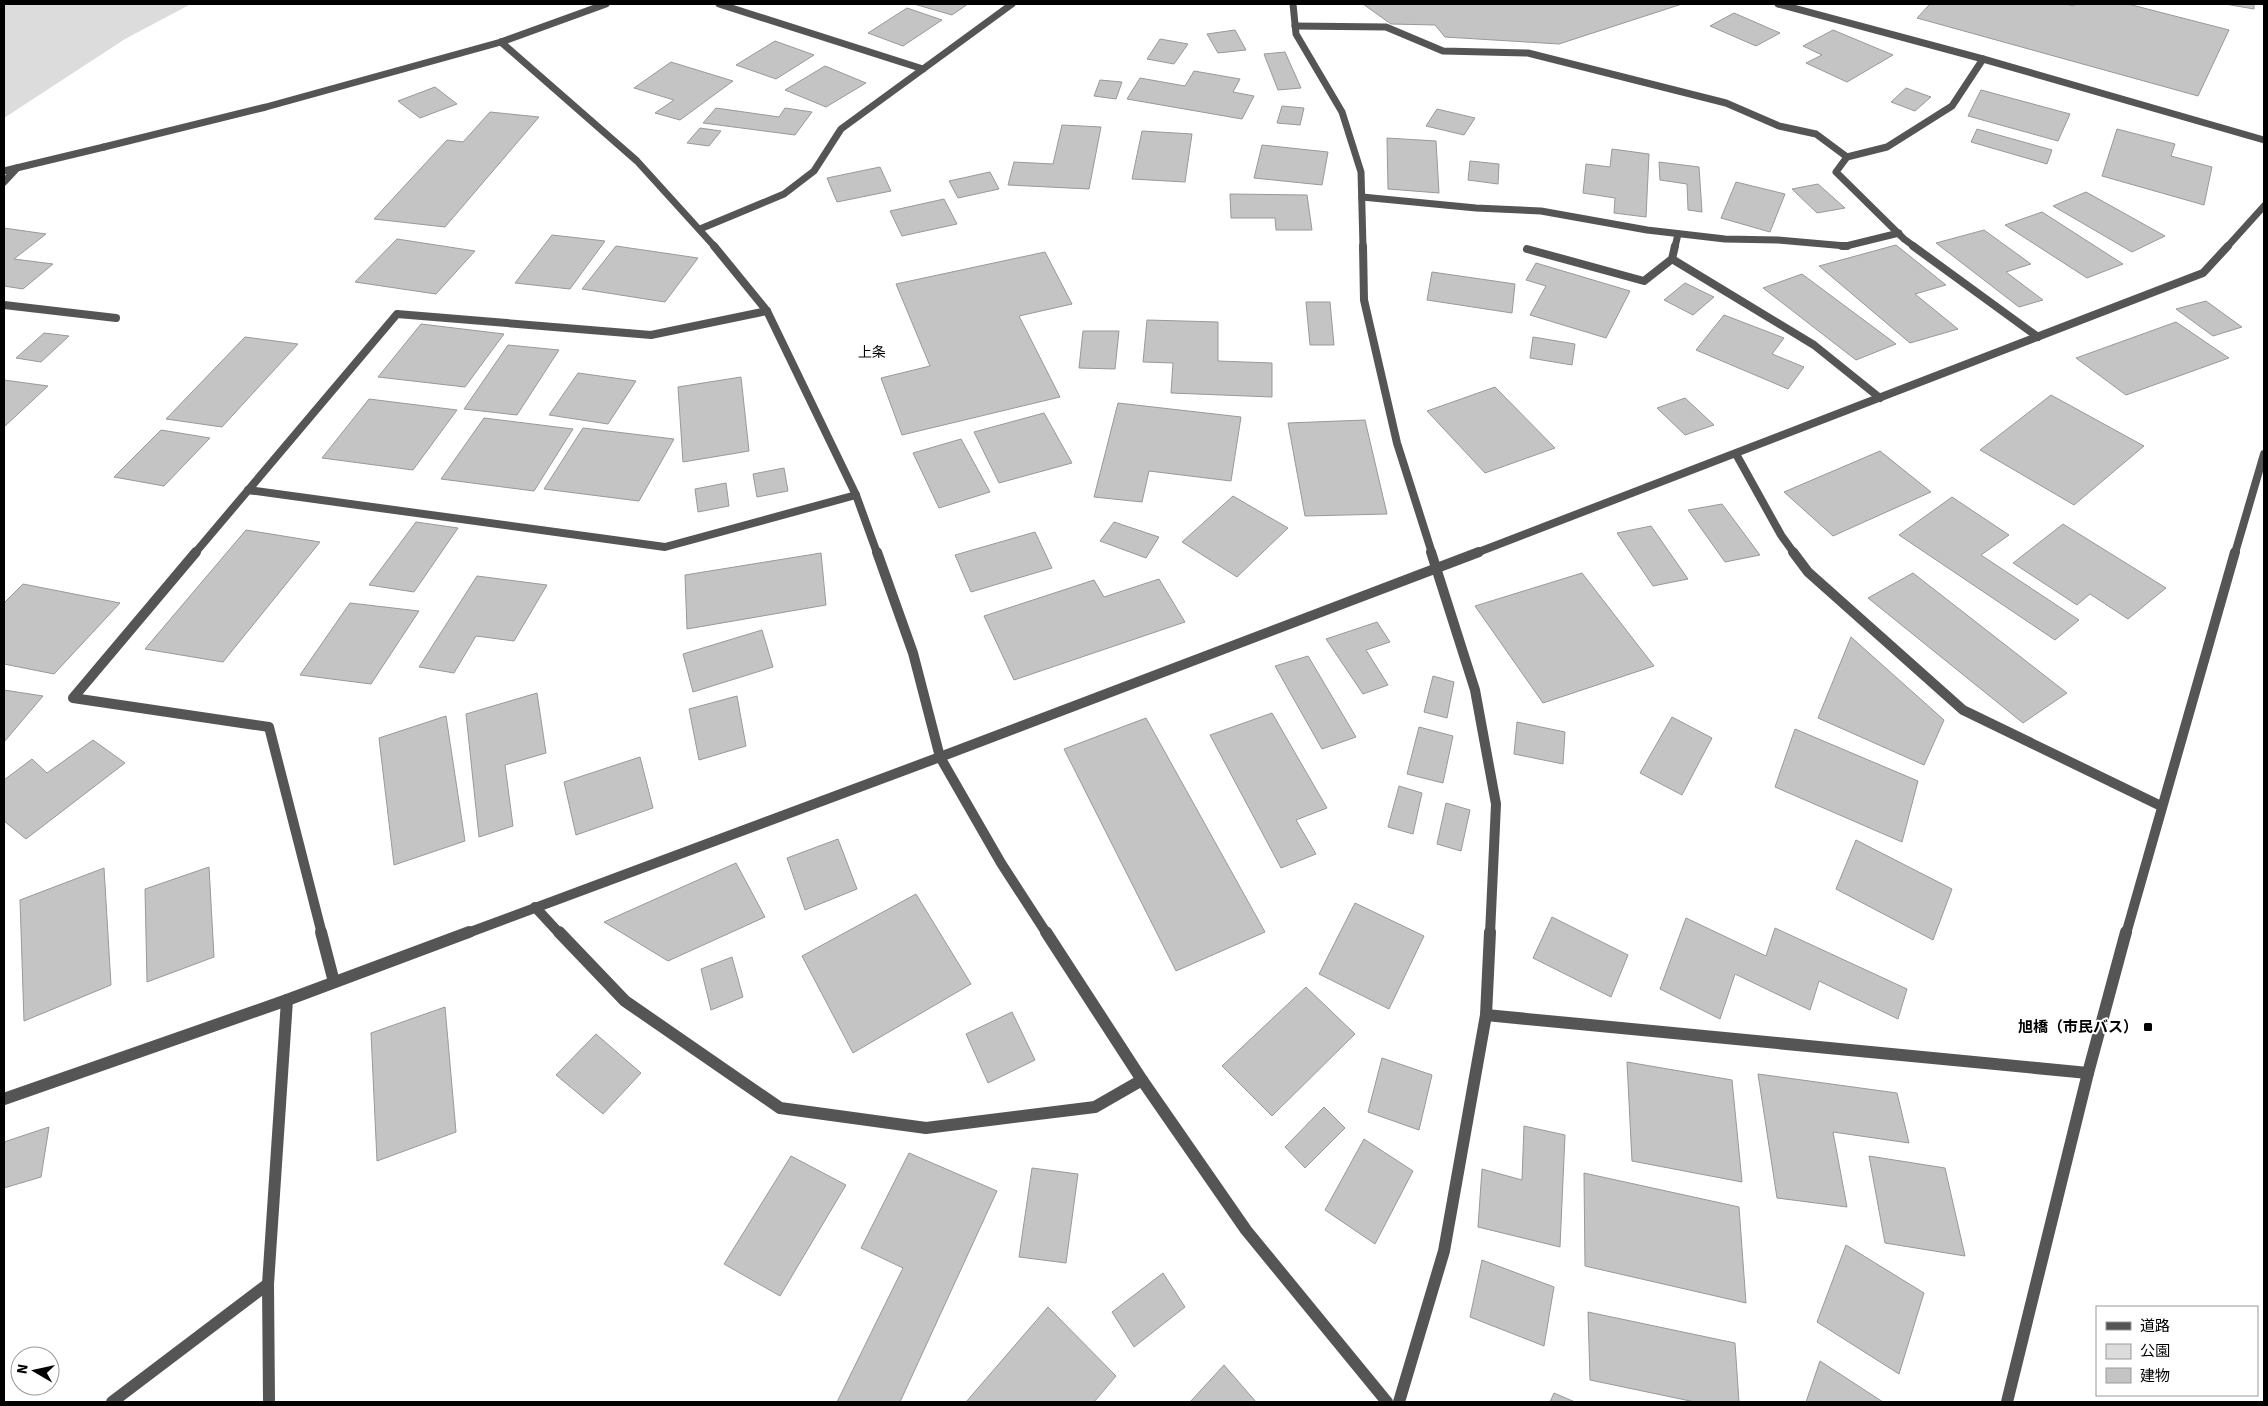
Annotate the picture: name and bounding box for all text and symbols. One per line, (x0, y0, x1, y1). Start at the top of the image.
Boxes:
district label: 上条 (858, 344, 886, 361)
place label: 旭橋（市民バス） (2018, 1018, 2138, 1036)
marker: 旭橋（市民バス） (2142, 1021, 2154, 1033)
legend (2096, 1306, 2258, 1396)
text: 道路 (2140, 1317, 2170, 1335)
text: 公園 (2140, 1342, 2170, 1360)
north arrow (10, 1346, 60, 1396)
text: N (13, 1363, 32, 1375)
text: 建物 (2140, 1367, 2170, 1385)

